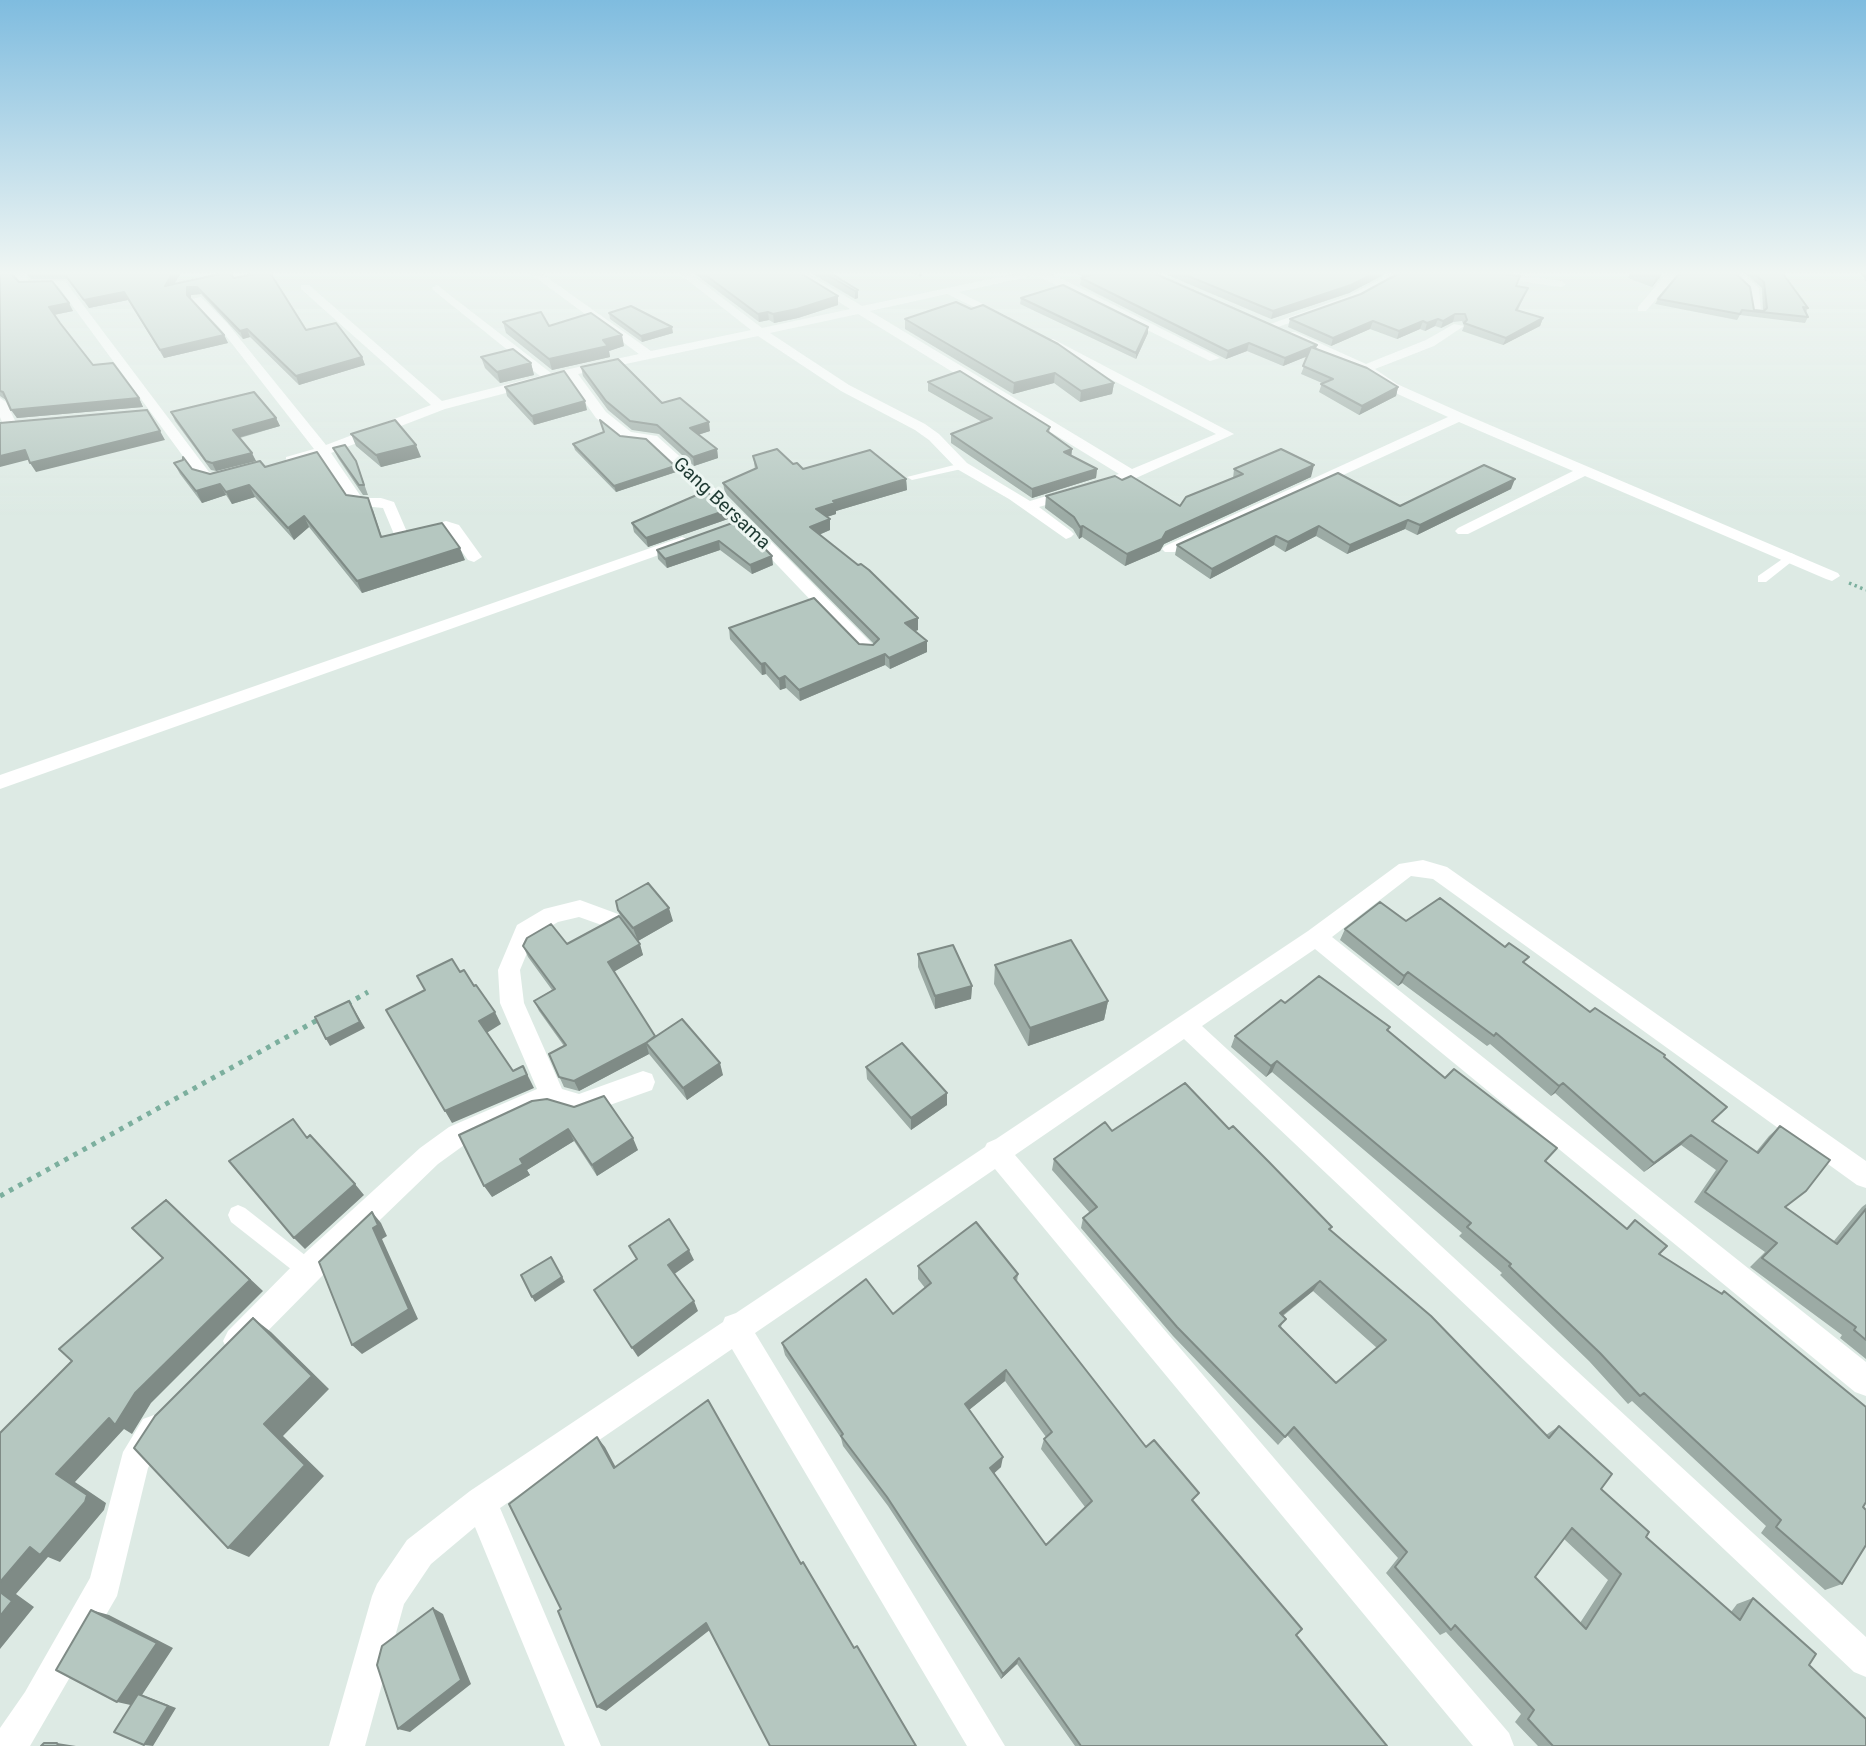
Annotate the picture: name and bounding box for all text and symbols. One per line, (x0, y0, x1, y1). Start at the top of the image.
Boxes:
street label: Gang Bersama (668, 453, 774, 555)

